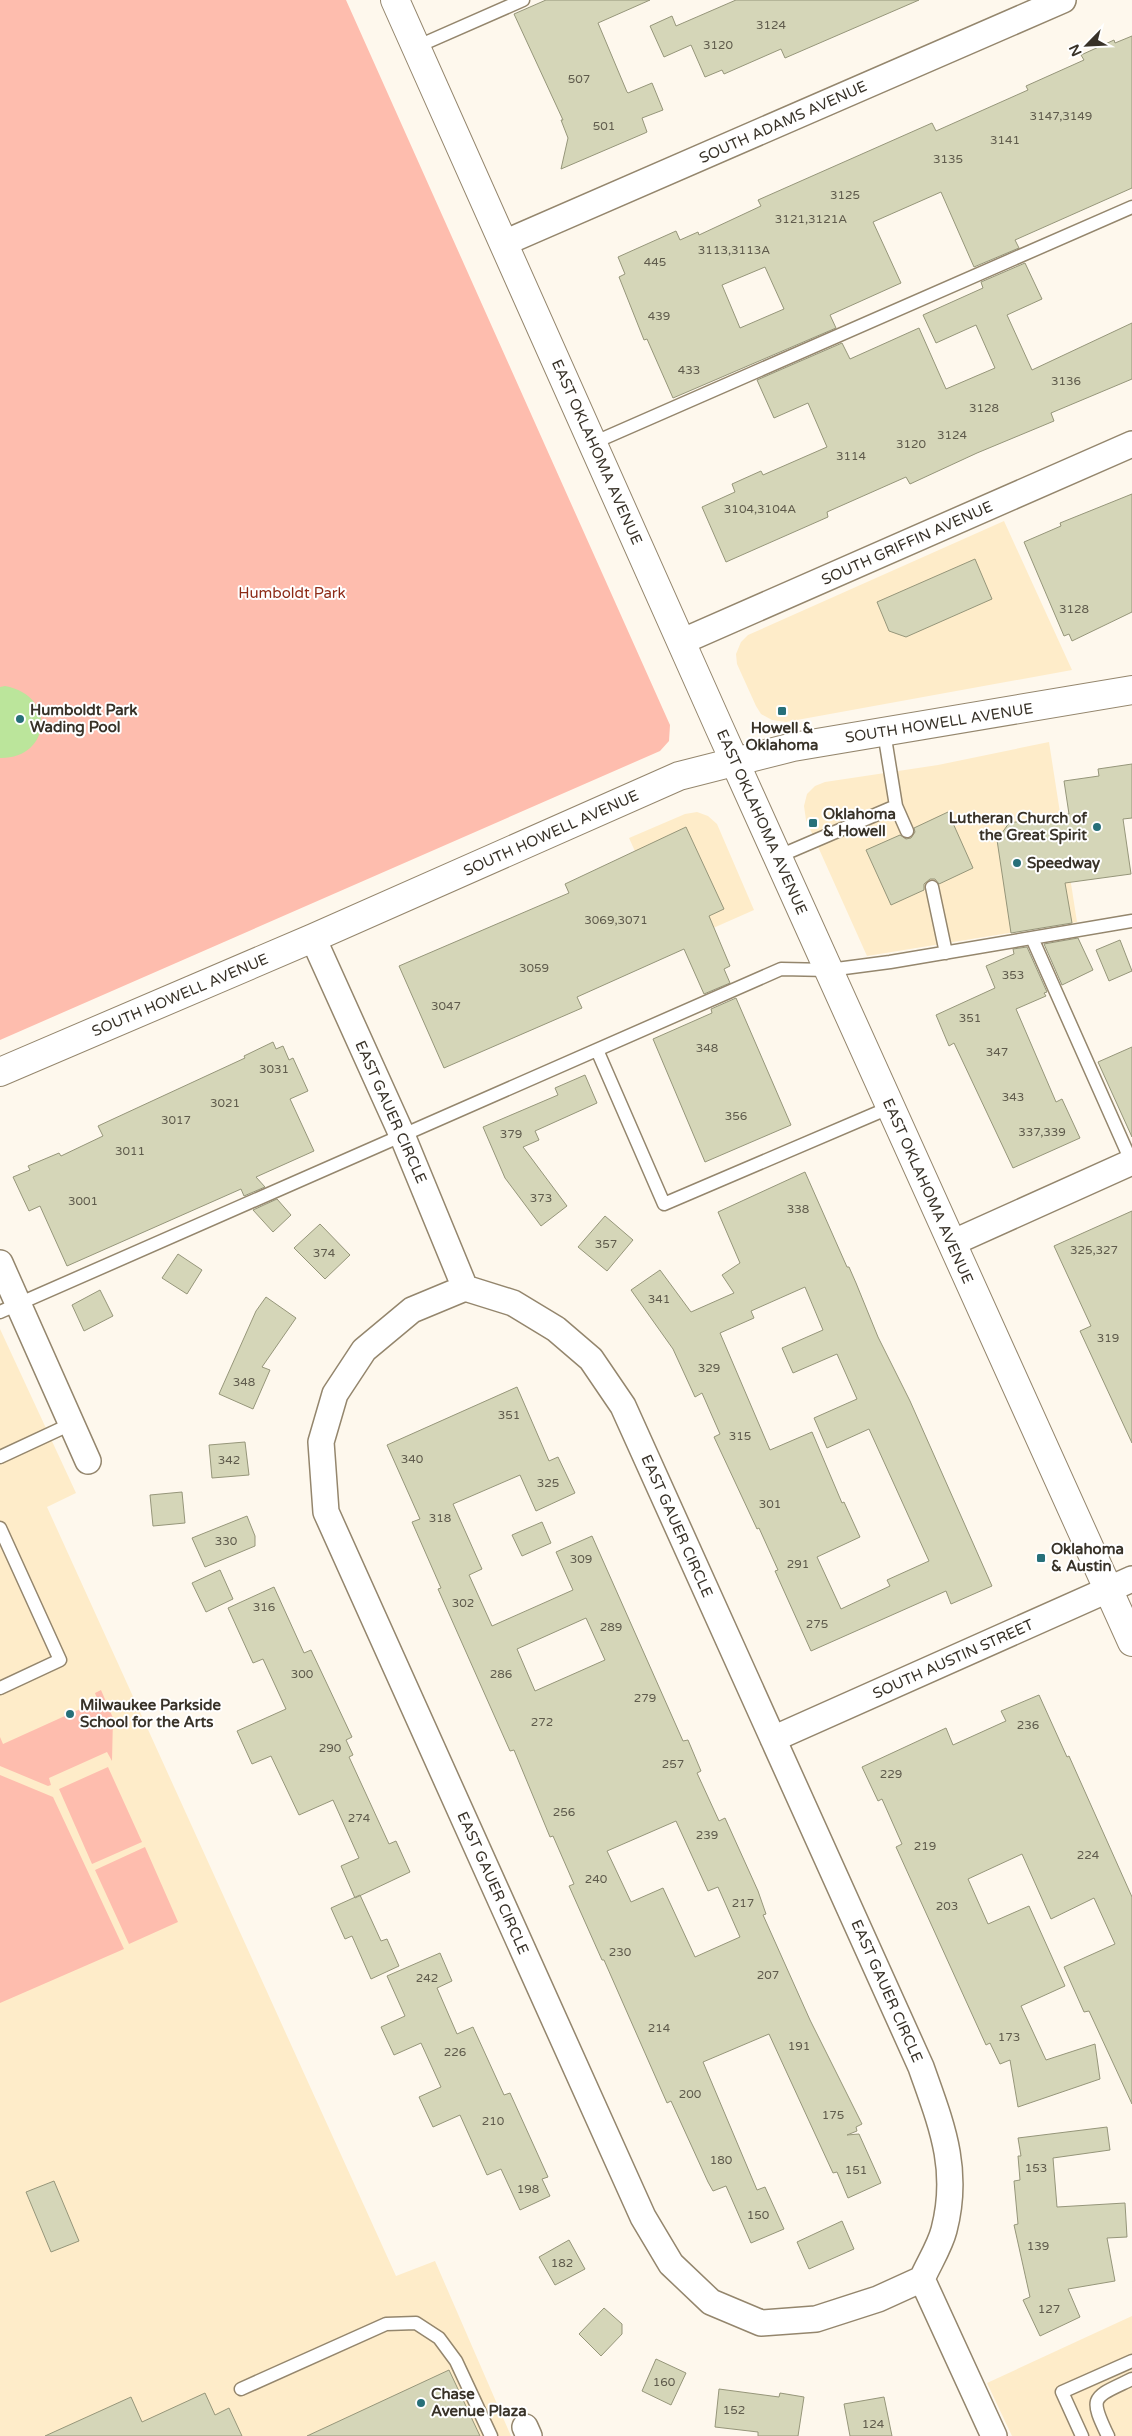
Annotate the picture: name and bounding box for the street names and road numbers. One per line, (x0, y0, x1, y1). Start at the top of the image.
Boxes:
street label: SOUTH ADAMS AVENUE (696, 77, 870, 167)
street label: EAST OKLAHOMA AVENUE (548, 357, 646, 547)
street label: SOUTH GRIFFIN AVENUE (819, 497, 995, 589)
street label: SOUTH HOWELL AVENUE (844, 699, 1034, 747)
street label: EAST OKLAHOMA AVENUE (713, 727, 811, 917)
street label: SOUTH HOWELL AVENUE (461, 786, 641, 880)
street label: SOUTH HOWELL AVENUE (89, 950, 271, 1040)
street label: EAST GAUER CIRCLE (351, 1038, 431, 1186)
street label: EAST OKLAHOMA AVENUE (879, 1096, 977, 1286)
street label: EAST GAUER CIRCLE (637, 1452, 717, 1600)
street label: SOUTH AUSTIN STREET (870, 1615, 1036, 1703)
street label: EAST GAUER CIRCLE (453, 1809, 533, 1957)
street label: EAST GAUER CIRCLE (847, 1917, 927, 2065)

